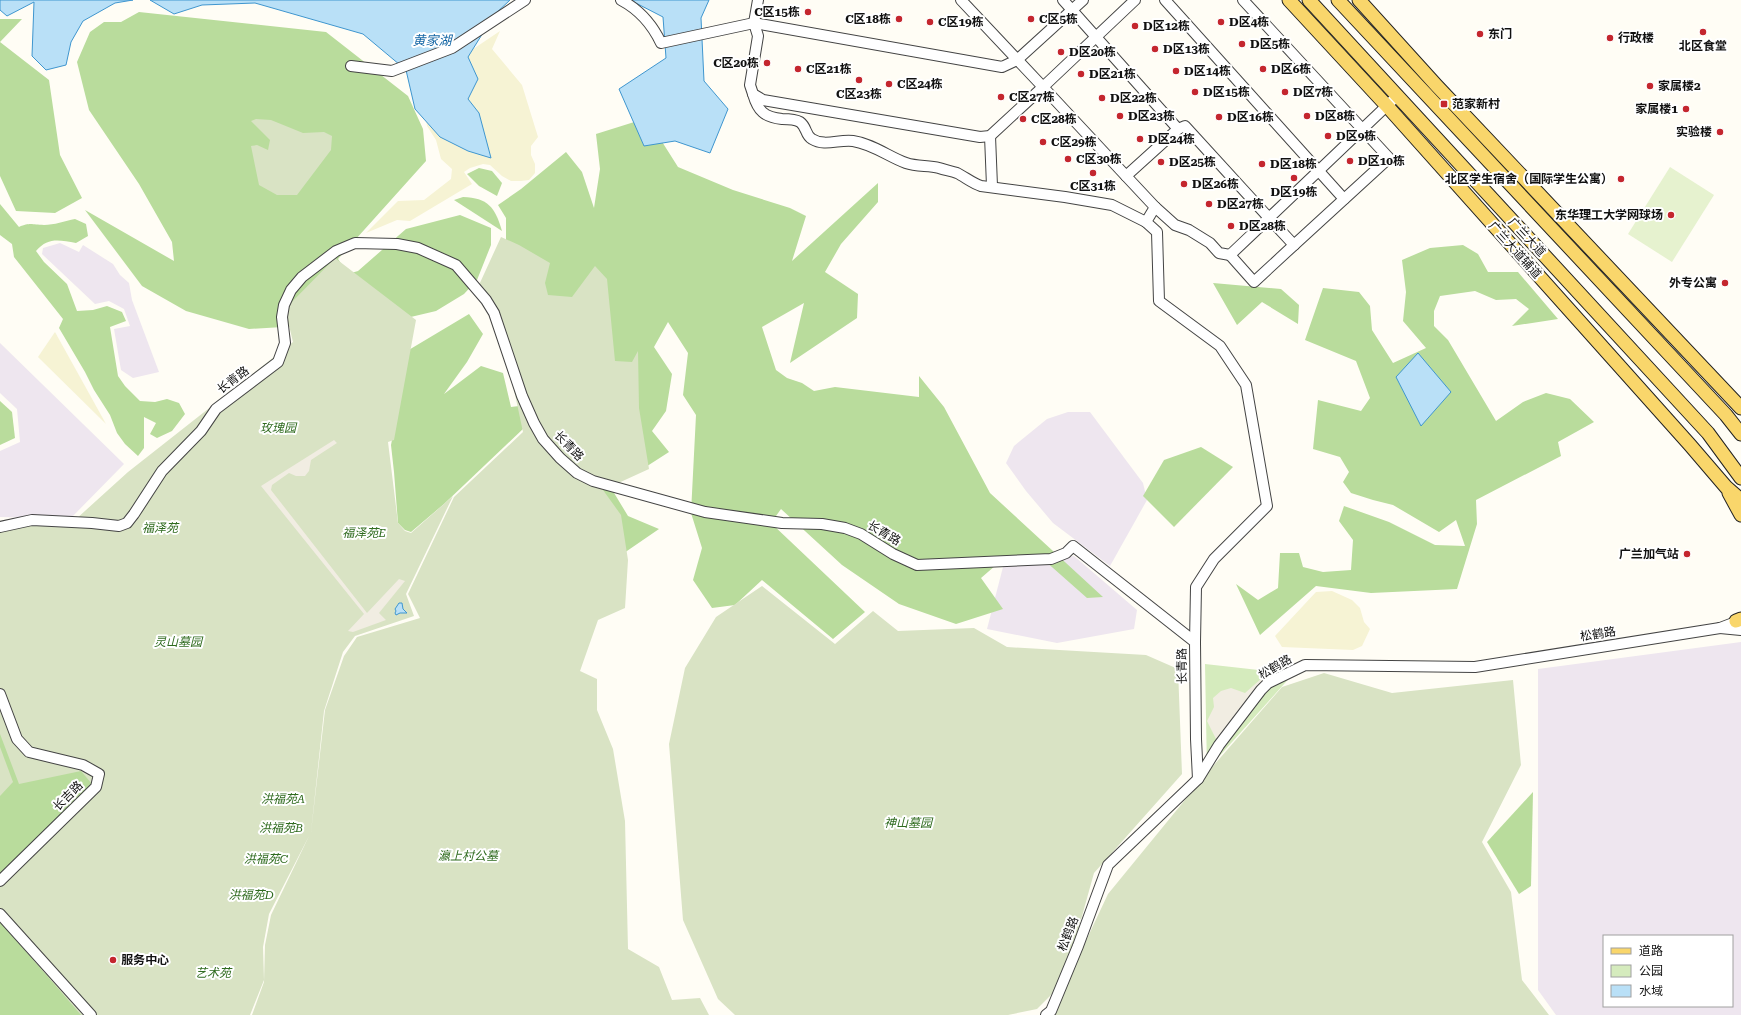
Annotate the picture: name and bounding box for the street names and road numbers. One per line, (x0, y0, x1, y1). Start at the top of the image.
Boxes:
street label: 广兰大道 (1506, 215, 1548, 259)
street label: 广兰大道辅道 (1486, 219, 1544, 281)
street label: 长青路 (214, 364, 252, 396)
street label: 长青路 (551, 428, 587, 464)
street label: 长青路 (865, 518, 903, 548)
street label: 松鹤路 (1579, 624, 1617, 644)
street label: 长青路 (1175, 648, 1189, 684)
street label: 松鹤路 (1256, 652, 1294, 682)
street label: 长吉路 (50, 778, 86, 814)
street label: 松鹤路 (1055, 915, 1081, 953)

